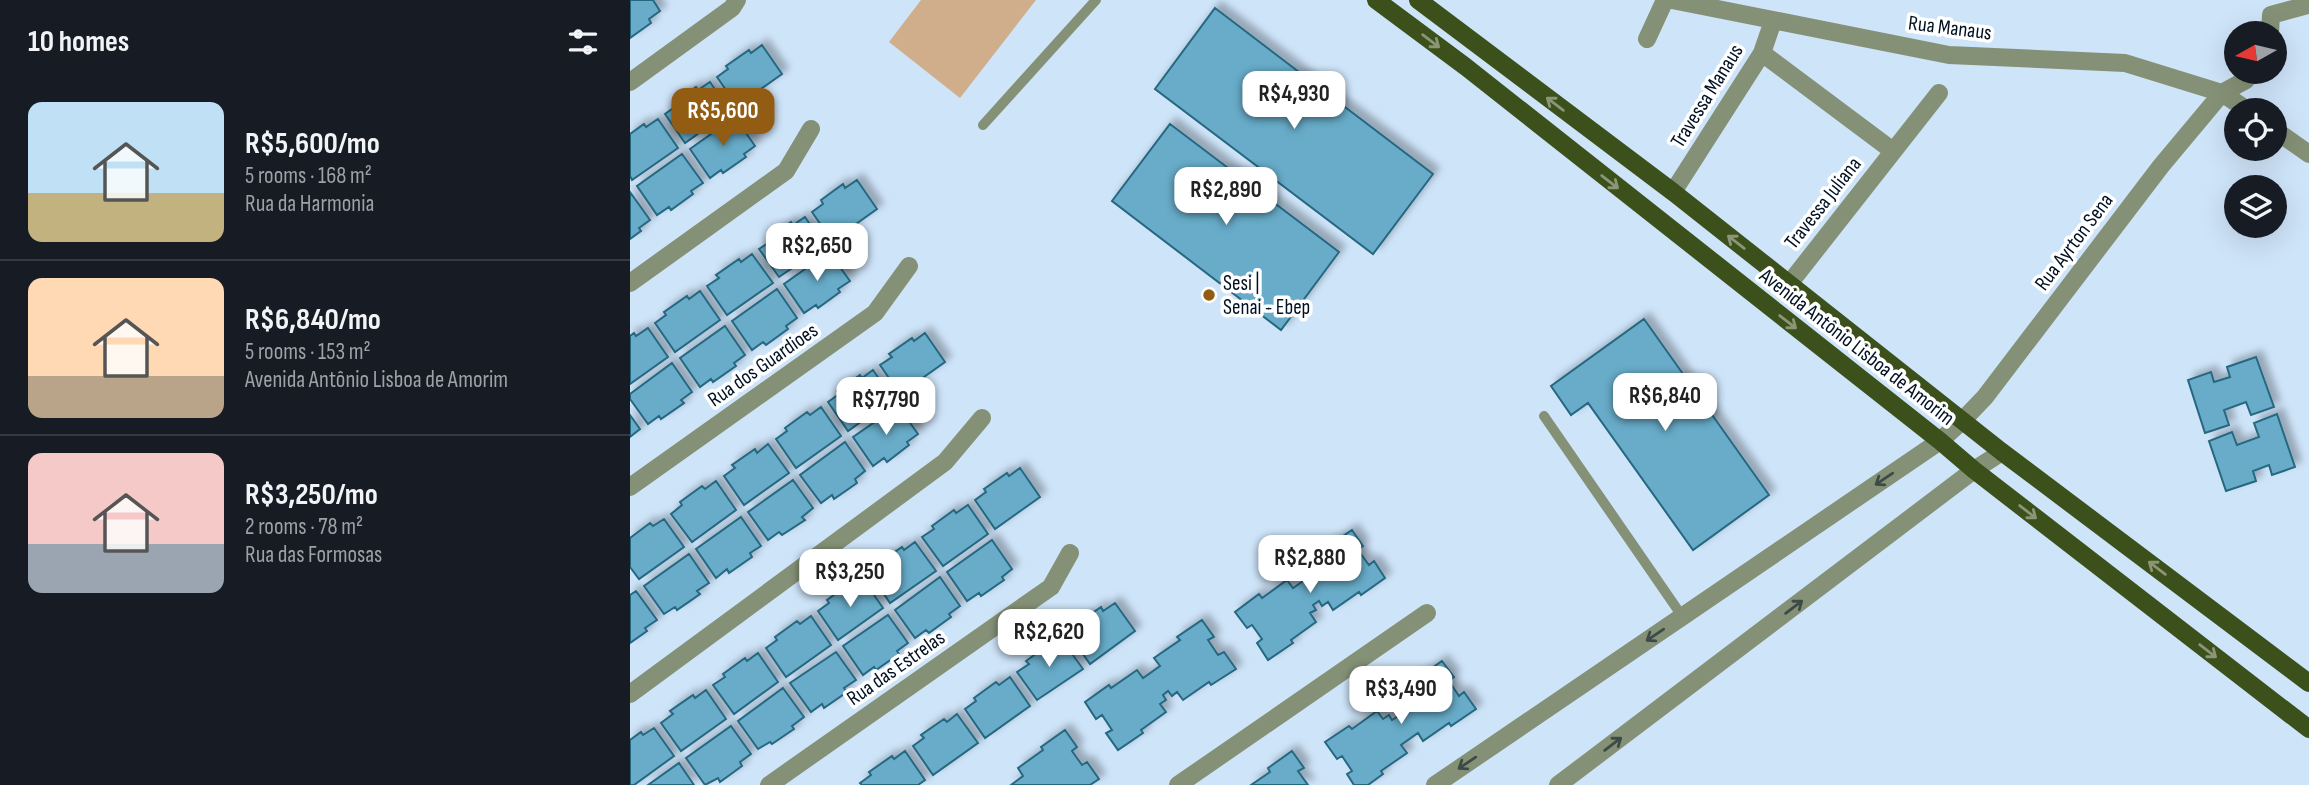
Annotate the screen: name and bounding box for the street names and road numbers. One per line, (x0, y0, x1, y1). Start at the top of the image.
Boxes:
street label: Rua Manaus (1907, 10, 1993, 46)
street label: Travessa Manaus (1665, 40, 1749, 152)
street label: Travessa Juliana (1779, 152, 1867, 254)
street label: Rua Ayrton Sena (2029, 189, 2119, 295)
street label: Avenida Antônio Lisboa de Amorim (1754, 263, 1959, 431)
street label: Rua dos Guardioes (703, 318, 823, 412)
street label: Rua das Estrelas (842, 625, 950, 711)

